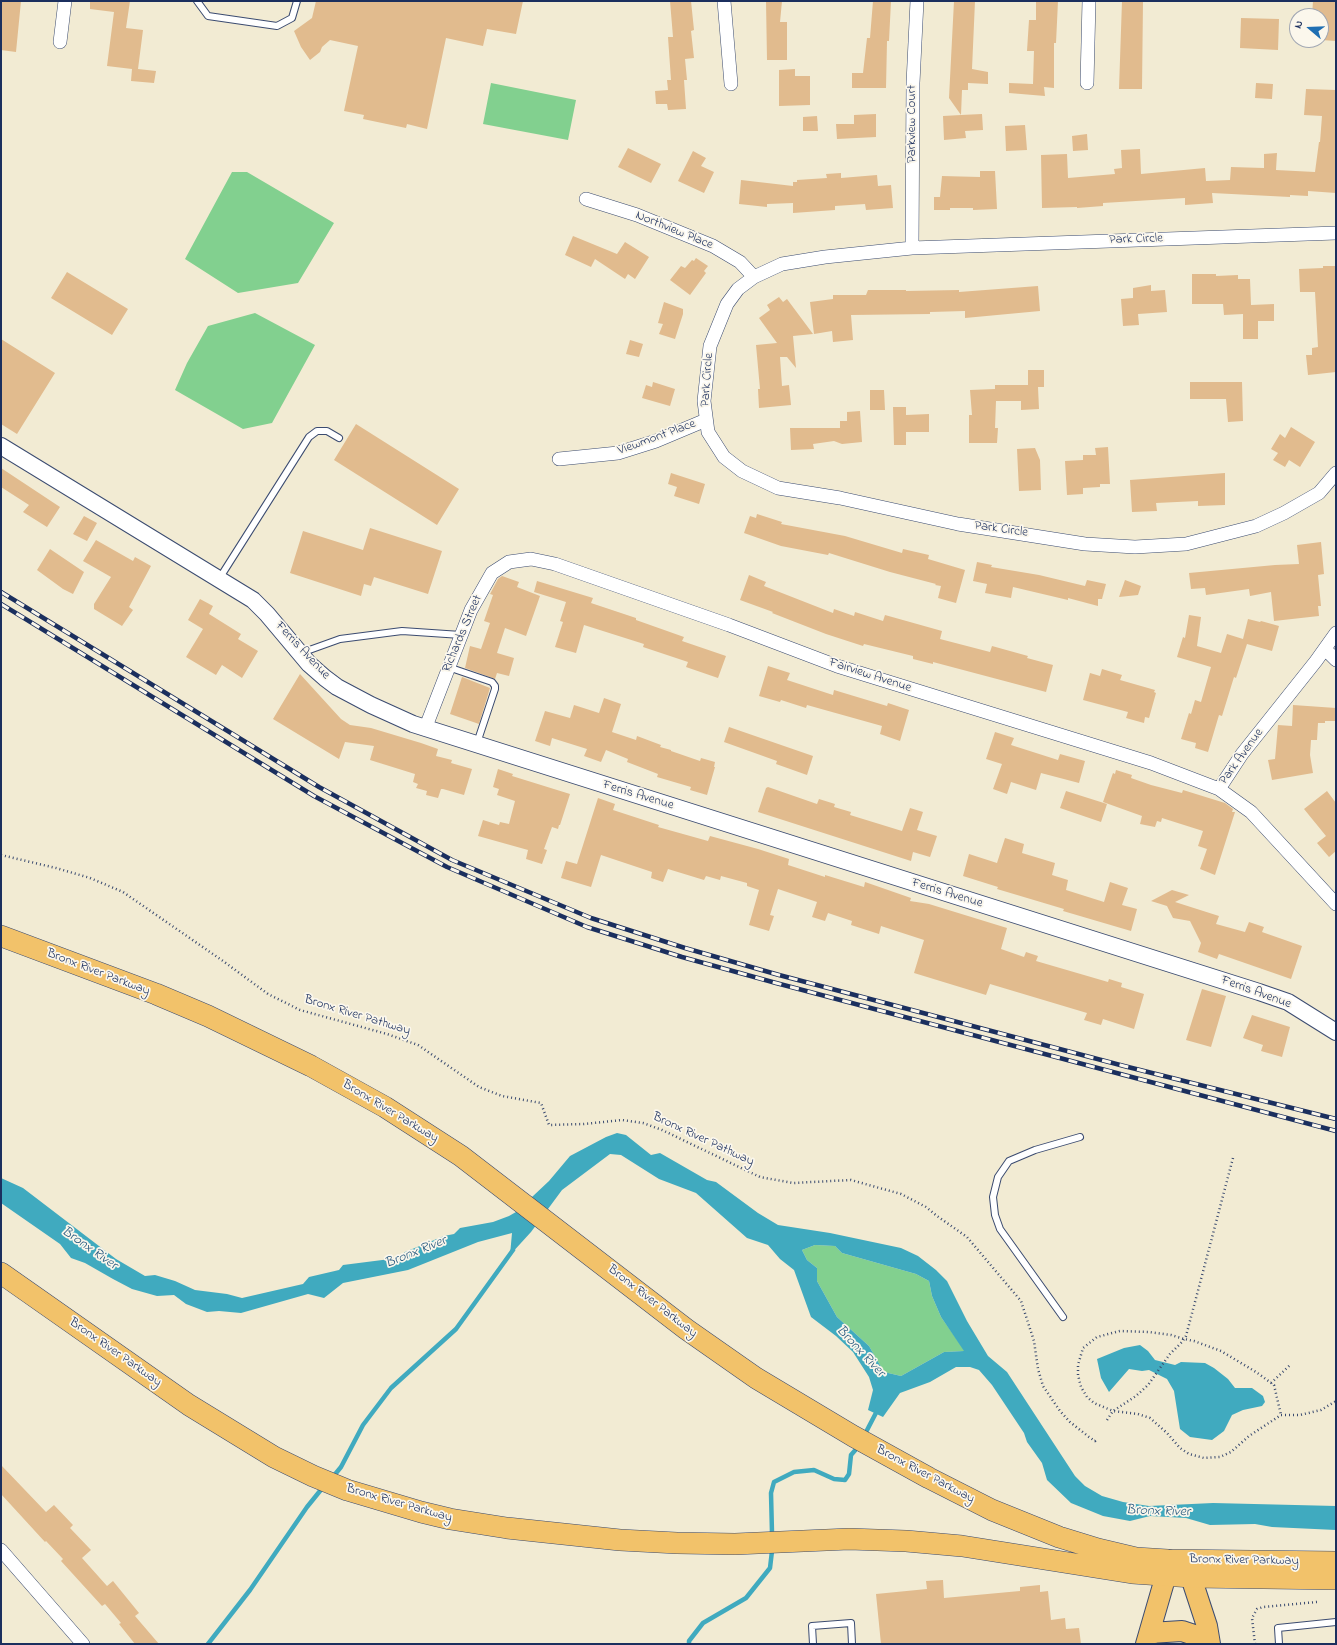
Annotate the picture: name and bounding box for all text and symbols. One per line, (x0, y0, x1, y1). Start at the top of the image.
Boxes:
north arrow (1289, 8, 1329, 48)
text: N (1290, 18, 1307, 31)
street label: Parkview Court (905, 85, 921, 163)
street label: Northview Place (633, 208, 715, 254)
street label: Park Circle (1109, 231, 1163, 249)
street label: Park Circle (698, 353, 718, 407)
street label: Viewmont Place (616, 417, 698, 459)
street label: Park Circle (973, 519, 1029, 541)
street label: Richards Street (440, 593, 486, 675)
street label: Ferris Avenue (271, 619, 333, 683)
street label: Fairview Avenue (827, 655, 913, 697)
street label: Park Avenue (1216, 726, 1268, 788)
street label: Ferris Avenue (601, 778, 675, 814)
street label: Ferris Avenue (910, 876, 984, 912)
street label: Bronx River Parkway (44, 946, 152, 1000)
street label: Ferris Avenue (1219, 973, 1293, 1013)
street label: Bronx River Pathway (302, 992, 412, 1040)
street label: Bronx River Parkway (339, 1077, 441, 1147)
street label: Bronx River Pathway (650, 1110, 756, 1170)
water label: Bronx River (58, 1224, 120, 1274)
water label: Bronx River (383, 1233, 449, 1273)
street label: Bronx River Parkway (604, 1262, 700, 1342)
street label: Bronx River Parkway (66, 1315, 164, 1391)
water label: Bronx River (832, 1323, 888, 1381)
street label: Bronx River Parkway (873, 1442, 977, 1508)
street label: Bronx River Parkway (344, 1481, 454, 1527)
water label: Bronx River (1126, 1502, 1190, 1522)
street label: Bronx River Parkway (1189, 1552, 1299, 1570)

